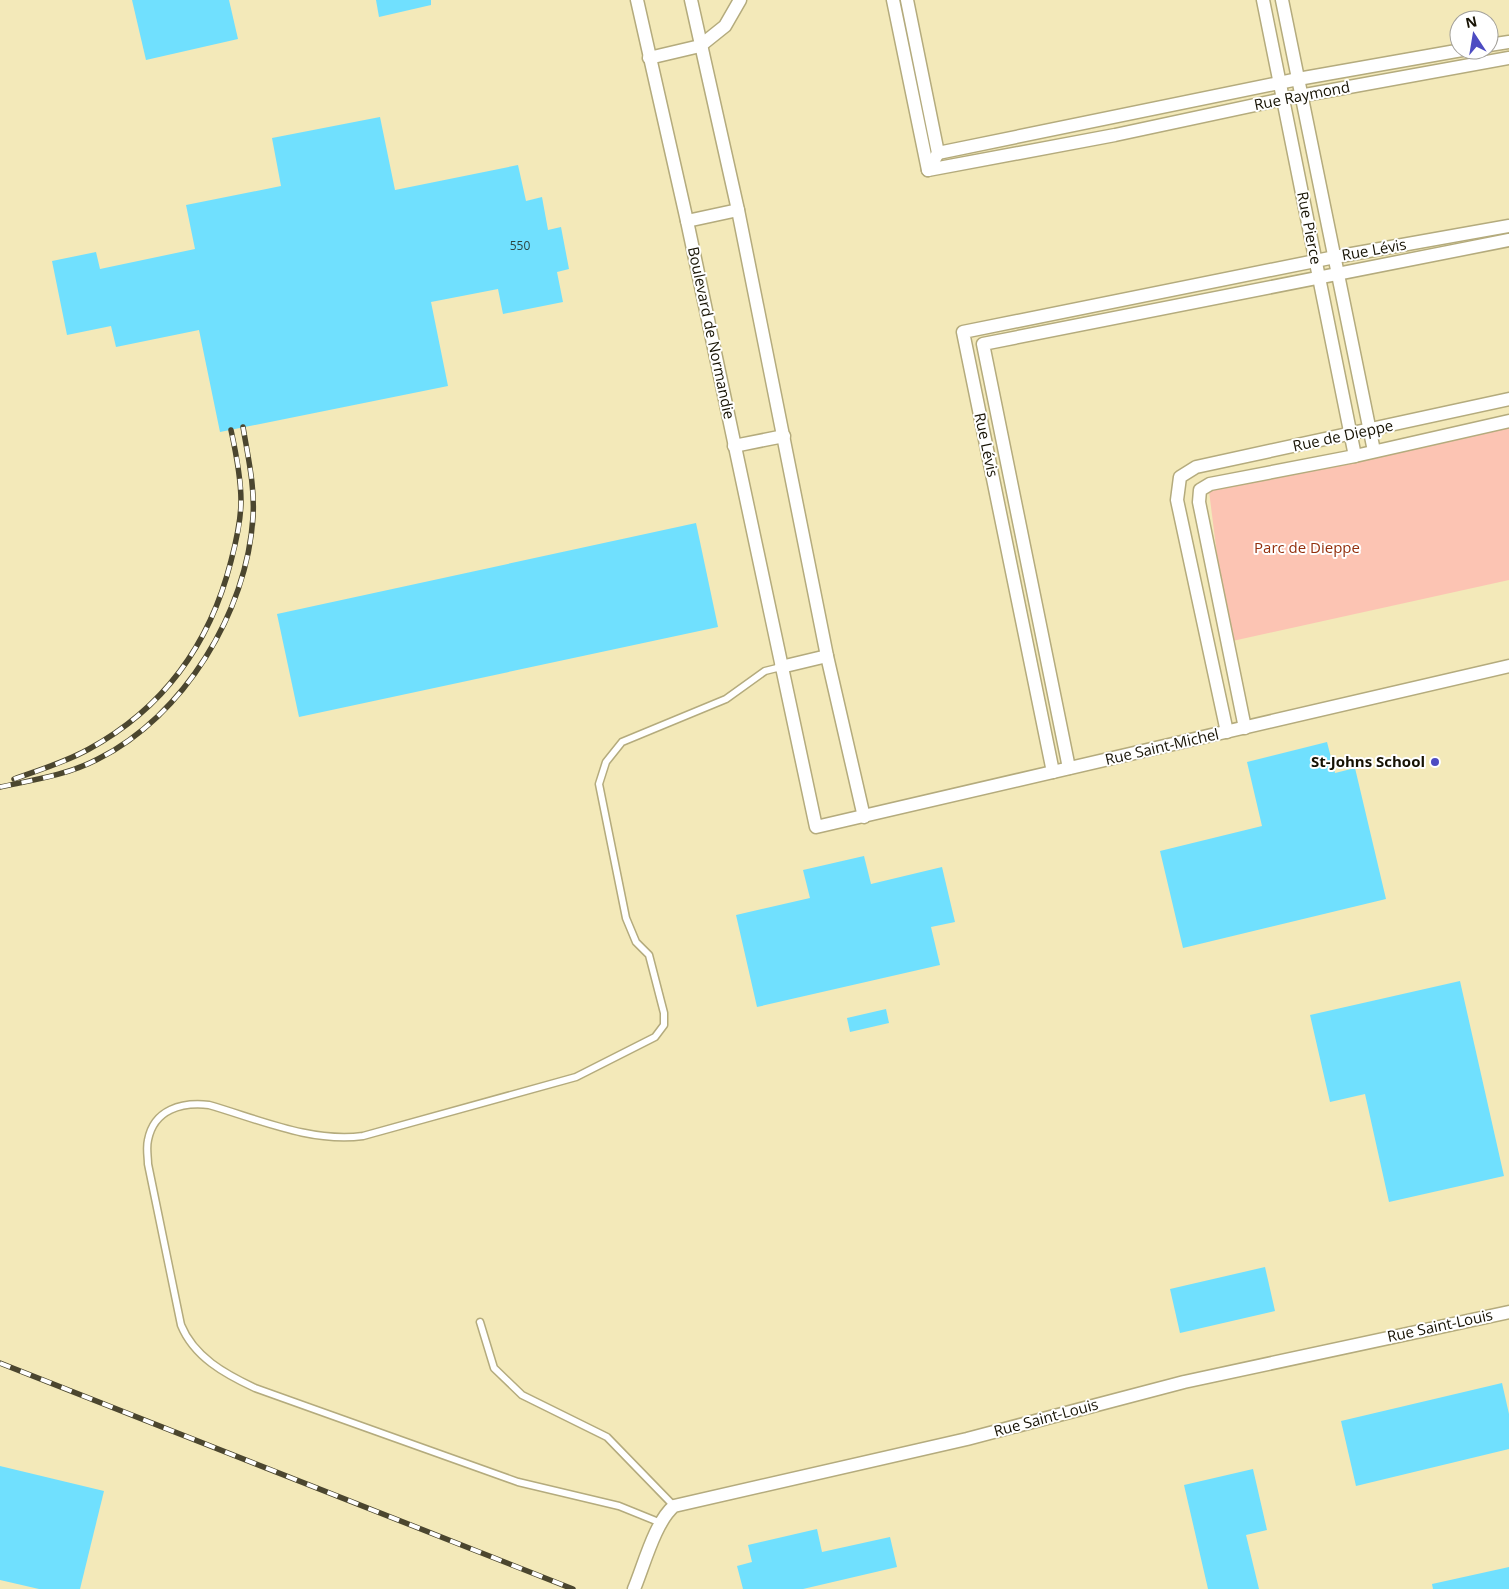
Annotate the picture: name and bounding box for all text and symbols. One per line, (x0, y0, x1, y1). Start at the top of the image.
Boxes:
north arrow (1449, 10, 1499, 60)
text: N (1464, 11, 1479, 32)
street label: Rue Raymond (1252, 76, 1351, 114)
street label: Rue Pierce (1293, 190, 1327, 266)
street label: Rue Lévis (1340, 233, 1408, 265)
house number: 550 (510, 237, 530, 254)
street label: Boulevard de Normandie (684, 245, 740, 421)
street label: Rue Lévis (970, 411, 1004, 479)
street label: Rue de Dieppe (1291, 415, 1395, 455)
park label: Parc de Dieppe (1254, 537, 1360, 557)
street label: Rue Saint-Michel (1103, 723, 1221, 769)
place label: St-Johns School (1311, 751, 1425, 771)
marker: St-Johns School (1429, 756, 1441, 768)
street label: Rue Saint-Louis (1385, 1304, 1494, 1346)
street label: Rue Saint-Louis (991, 1393, 1100, 1441)

